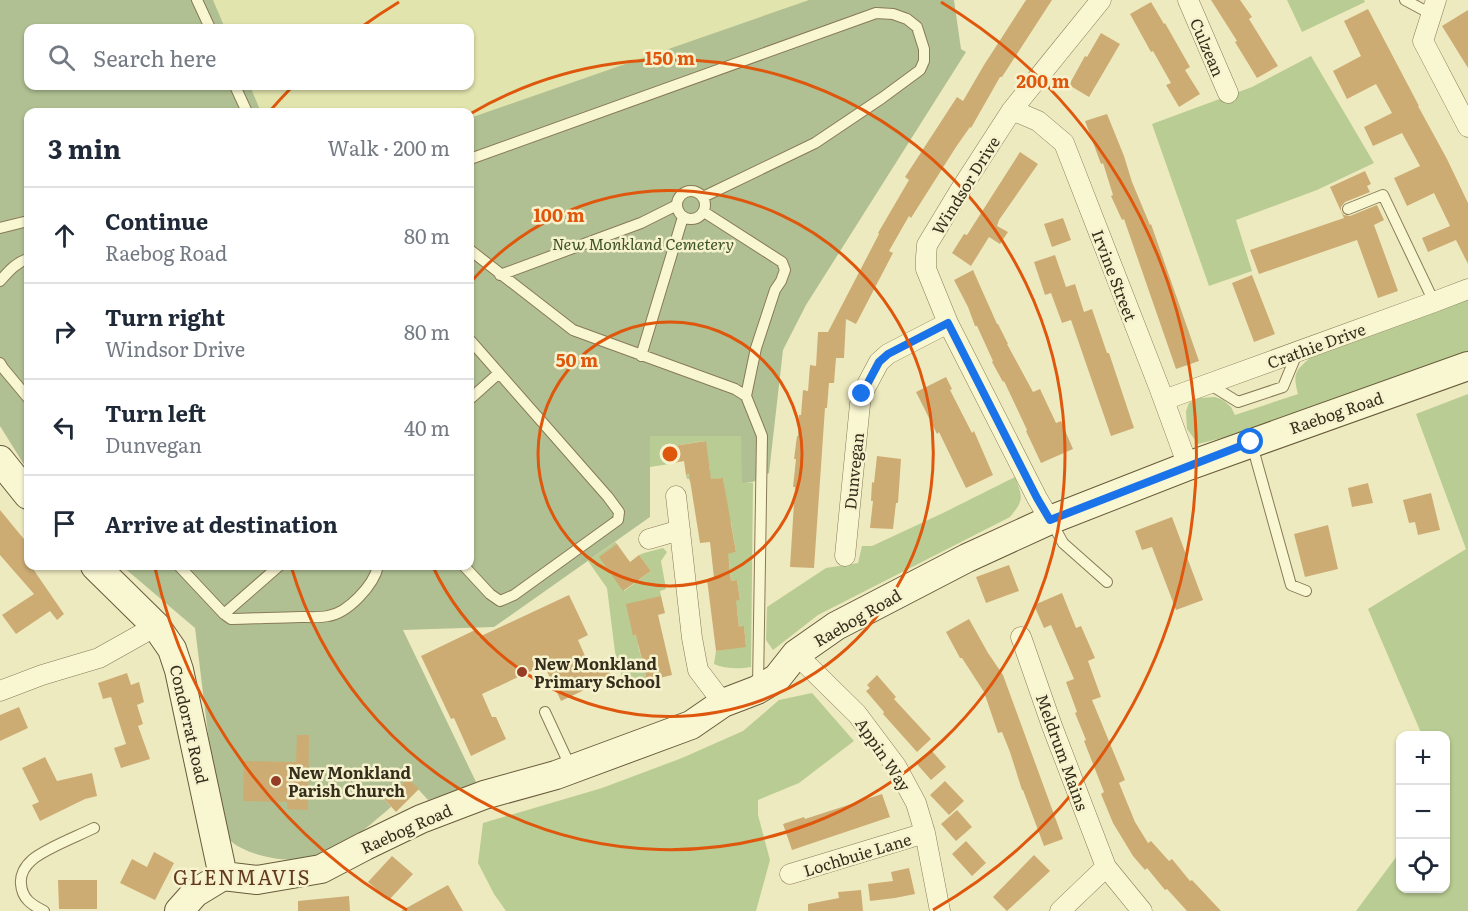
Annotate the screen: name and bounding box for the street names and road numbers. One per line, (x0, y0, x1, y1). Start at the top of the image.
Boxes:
street label: Culzean (1185, 14, 1231, 80)
street label: Windsor Drive (925, 131, 1005, 239)
street label: Irvine Street (1086, 226, 1144, 325)
street label: Crathie Drive (1264, 316, 1368, 374)
street label: Raebog Road (1286, 385, 1386, 439)
street label: Dunvegan (837, 431, 869, 511)
street label: Raebog Road (809, 582, 906, 652)
street label: Condorrat Road (165, 662, 215, 786)
street label: Meldrum Mains (1031, 690, 1095, 814)
street label: Appin Way (850, 712, 918, 796)
street label: Raebog Road (356, 797, 456, 859)
street label: Lochbuie Lane (800, 826, 914, 882)

